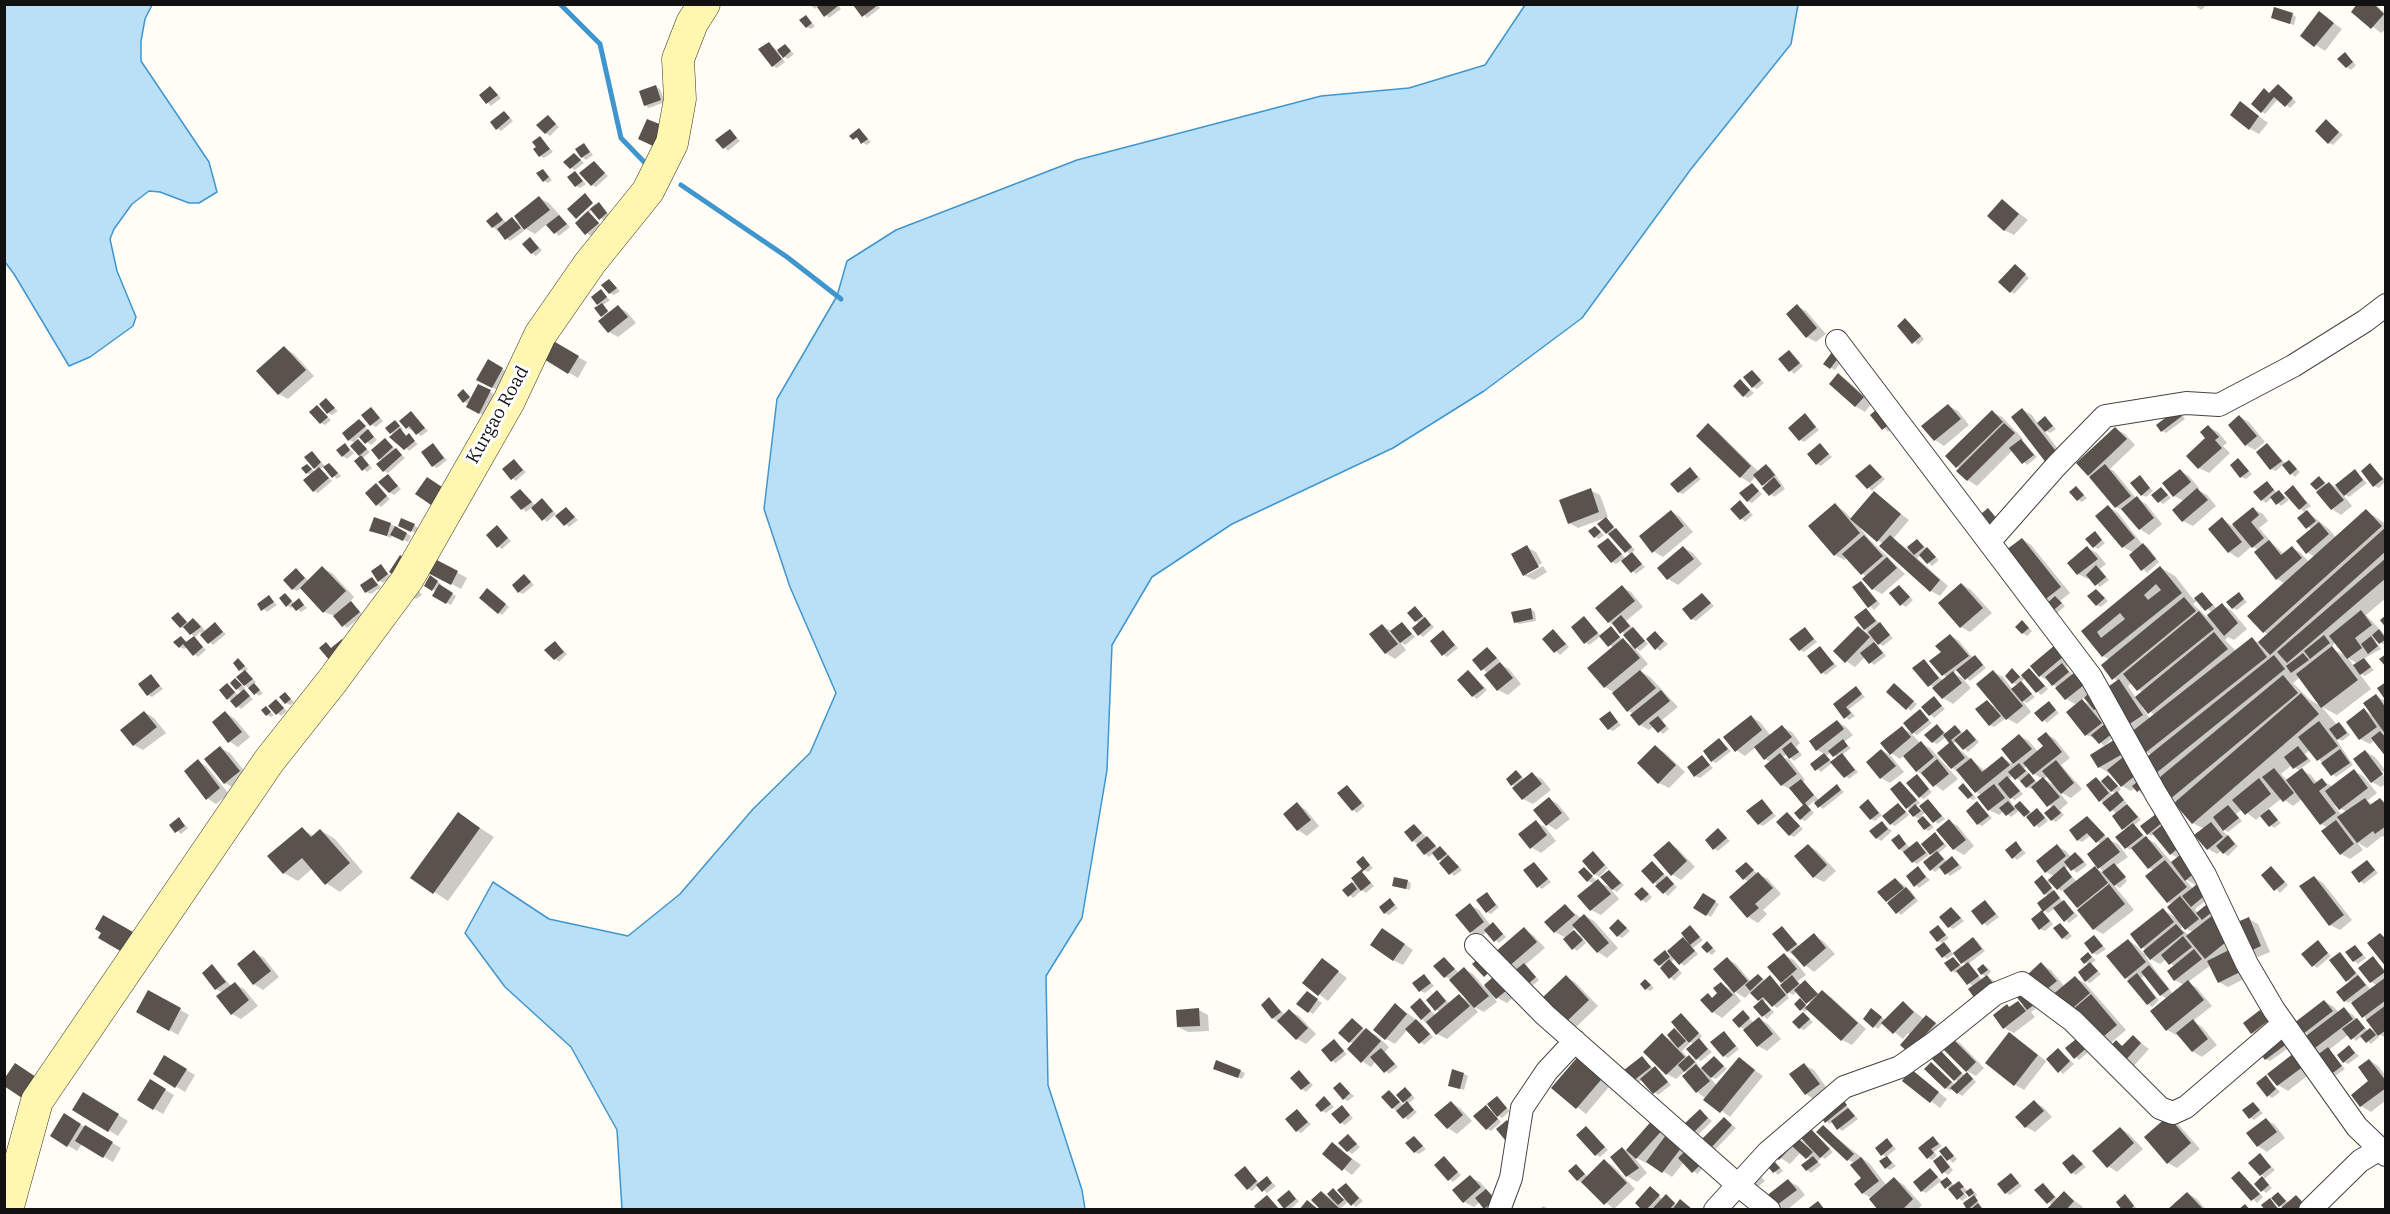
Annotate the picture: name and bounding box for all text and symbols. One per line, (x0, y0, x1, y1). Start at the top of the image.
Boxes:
street label: Kurgao Road (462, 362, 534, 468)

